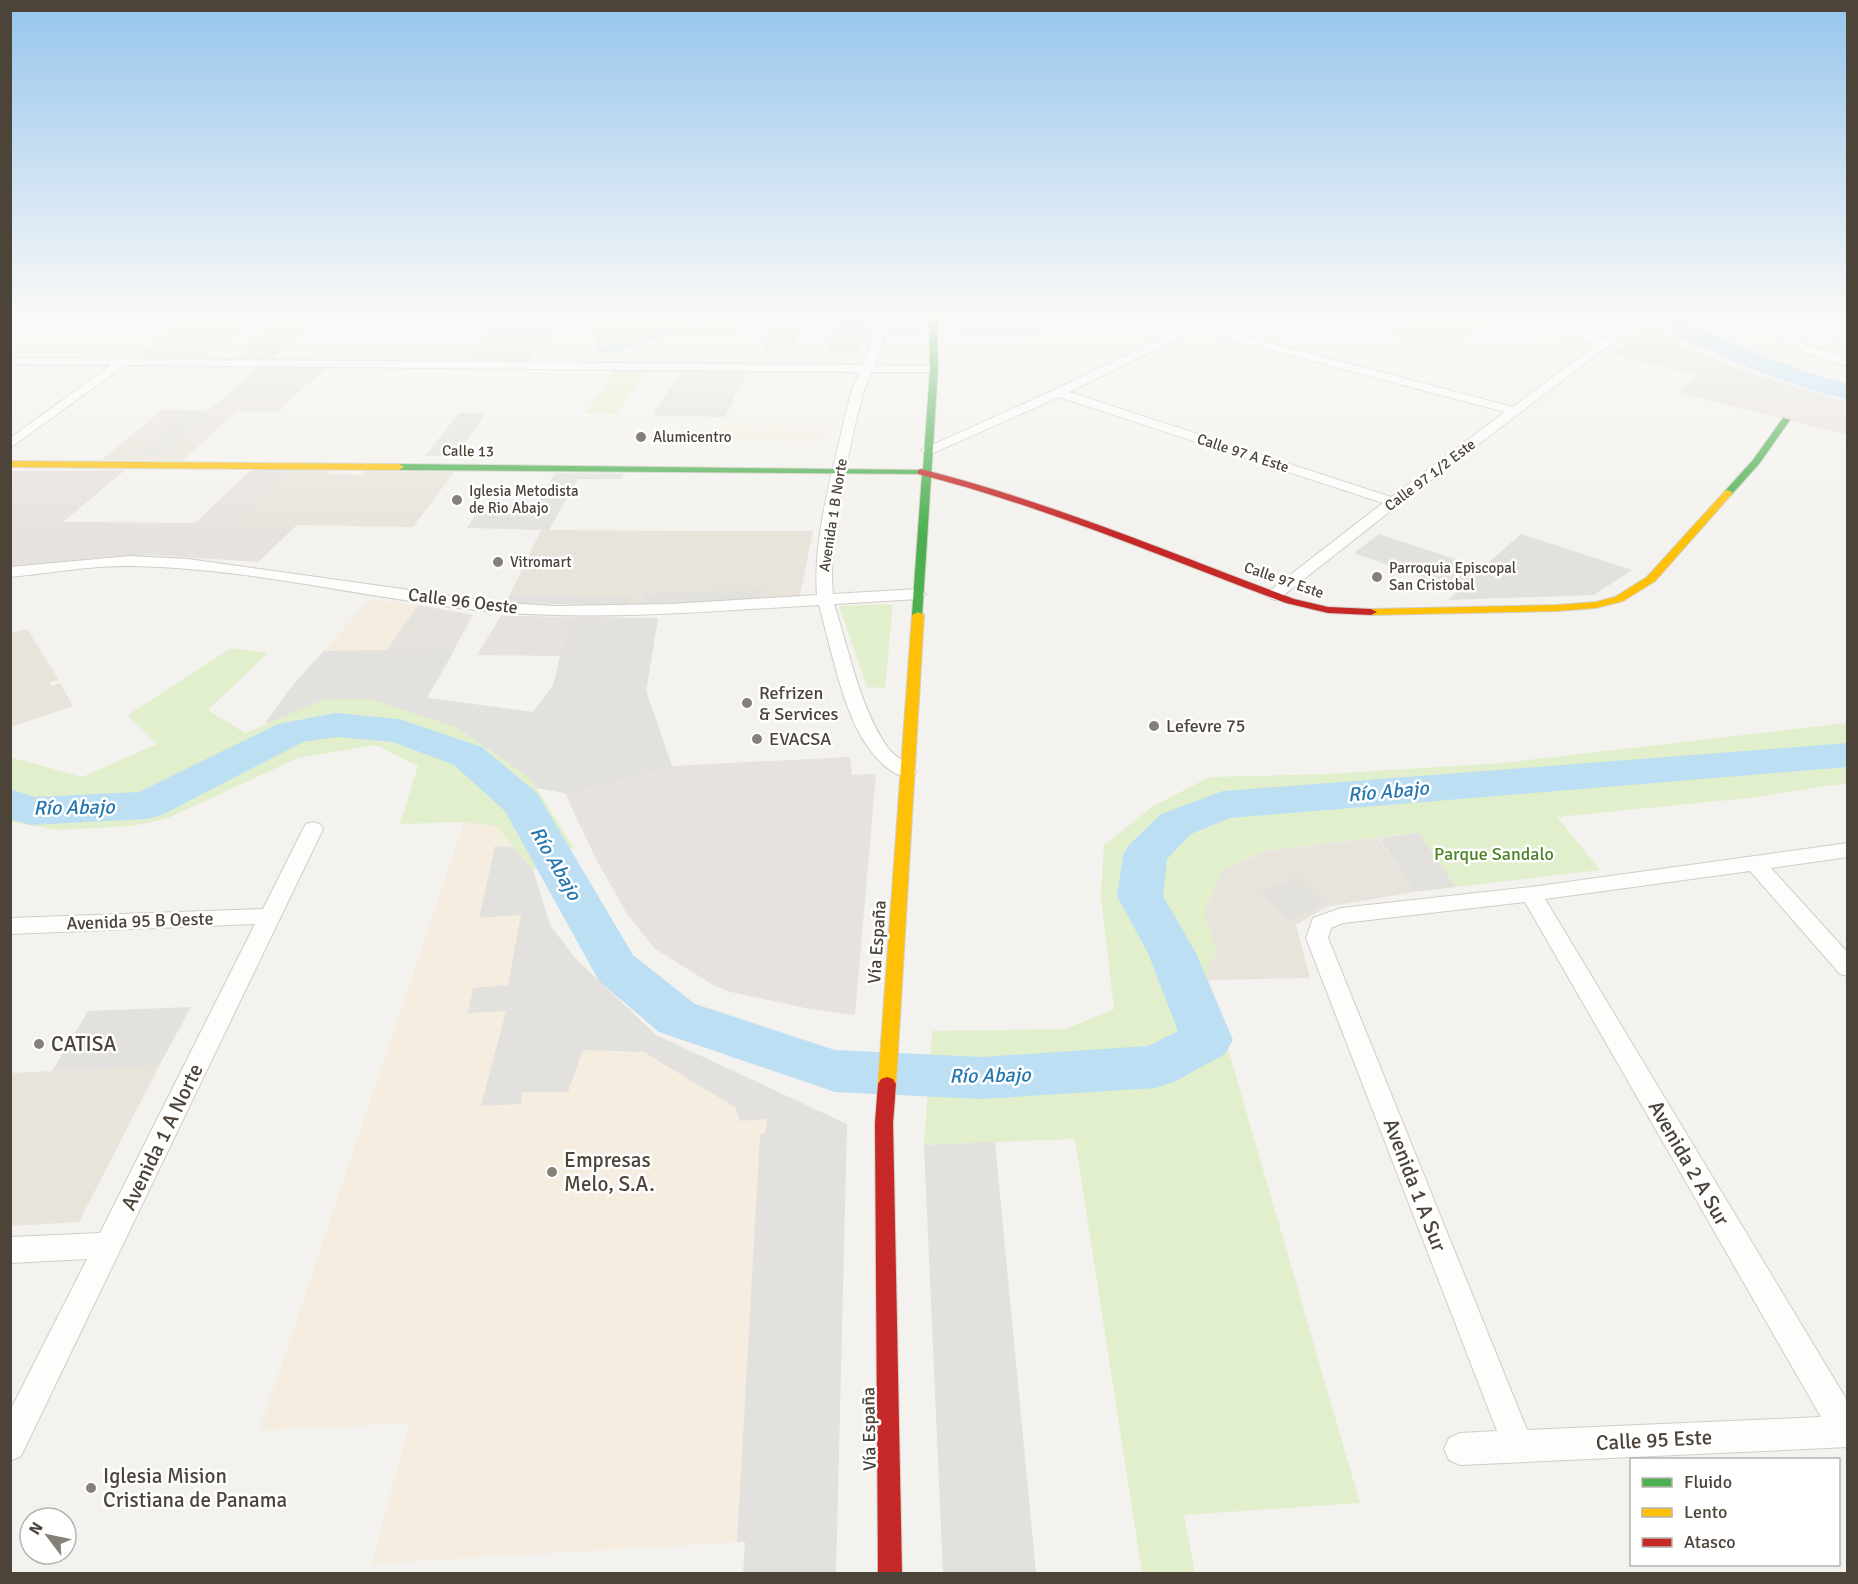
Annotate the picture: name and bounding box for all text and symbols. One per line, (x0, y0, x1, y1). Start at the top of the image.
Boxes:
place label: Alumicentro (653, 428, 732, 446)
marker: Alumicentro (634, 430, 648, 444)
street label: Calle 97 A Este (1195, 430, 1291, 476)
street label: Calle 97 1/2 Este (1381, 435, 1479, 515)
street label: Calle 13 (442, 442, 494, 460)
street label: Avenida 1 B Norte (815, 457, 851, 573)
place label: Iglesia Metodista de Rio Abajo (469, 482, 579, 517)
marker: Iglesia Metodista de Rio Abajo (450, 493, 464, 507)
place label: Vitromart (510, 553, 572, 571)
marker: Vitromart (491, 555, 505, 569)
street label: Calle 97 Este (1242, 558, 1326, 602)
place label: Parroquia Episcopal San Cristobal (1389, 559, 1516, 594)
marker: Parroquia Episcopal San Cristobal (1370, 570, 1384, 584)
street label: Calle 96 Oeste (407, 583, 519, 619)
place label: Refrizen & Services (759, 682, 839, 725)
marker: Refrizen & Services (740, 696, 754, 710)
place label: Lefevre 75 (1166, 715, 1246, 737)
marker: Lefevre 75 (1147, 719, 1161, 733)
place label: EVACSA (769, 728, 831, 750)
marker: EVACSA (750, 732, 764, 746)
water label: Río Abajo (1347, 775, 1431, 807)
water label: Río Abajo (33, 794, 116, 821)
water label: Río Abajo (524, 822, 587, 906)
park label: Parque Sandalo (1434, 843, 1554, 865)
street label: Vía España (863, 899, 891, 985)
street label: Avenida 95 B Oeste (66, 907, 214, 935)
place label: CATISA (51, 1031, 116, 1057)
marker: CATISA (32, 1037, 46, 1051)
street label: Avenida 1 A Norte (115, 1059, 209, 1215)
water label: Río Abajo (949, 1062, 1032, 1089)
street label: Avenida 2 A Sur (1643, 1096, 1735, 1230)
street label: Avenida 1 A Sur (1378, 1115, 1452, 1255)
place label: Empresas Melo, S.A. (564, 1147, 655, 1197)
marker: Empresas Melo, S.A. (545, 1165, 559, 1179)
street label: Vía España (857, 1387, 881, 1471)
street label: Calle 95 Este (1595, 1424, 1713, 1456)
legend (1630, 1458, 1840, 1566)
place label: Iglesia Mision Cristiana de Panama (103, 1463, 287, 1513)
text: Fluido (1684, 1471, 1732, 1493)
marker: Iglesia Mision Cristiana de Panama (84, 1481, 98, 1495)
text: Lento (1684, 1501, 1727, 1523)
north arrow (18, 1506, 78, 1566)
text: N (25, 1519, 48, 1539)
text: Atasco (1684, 1531, 1736, 1553)

